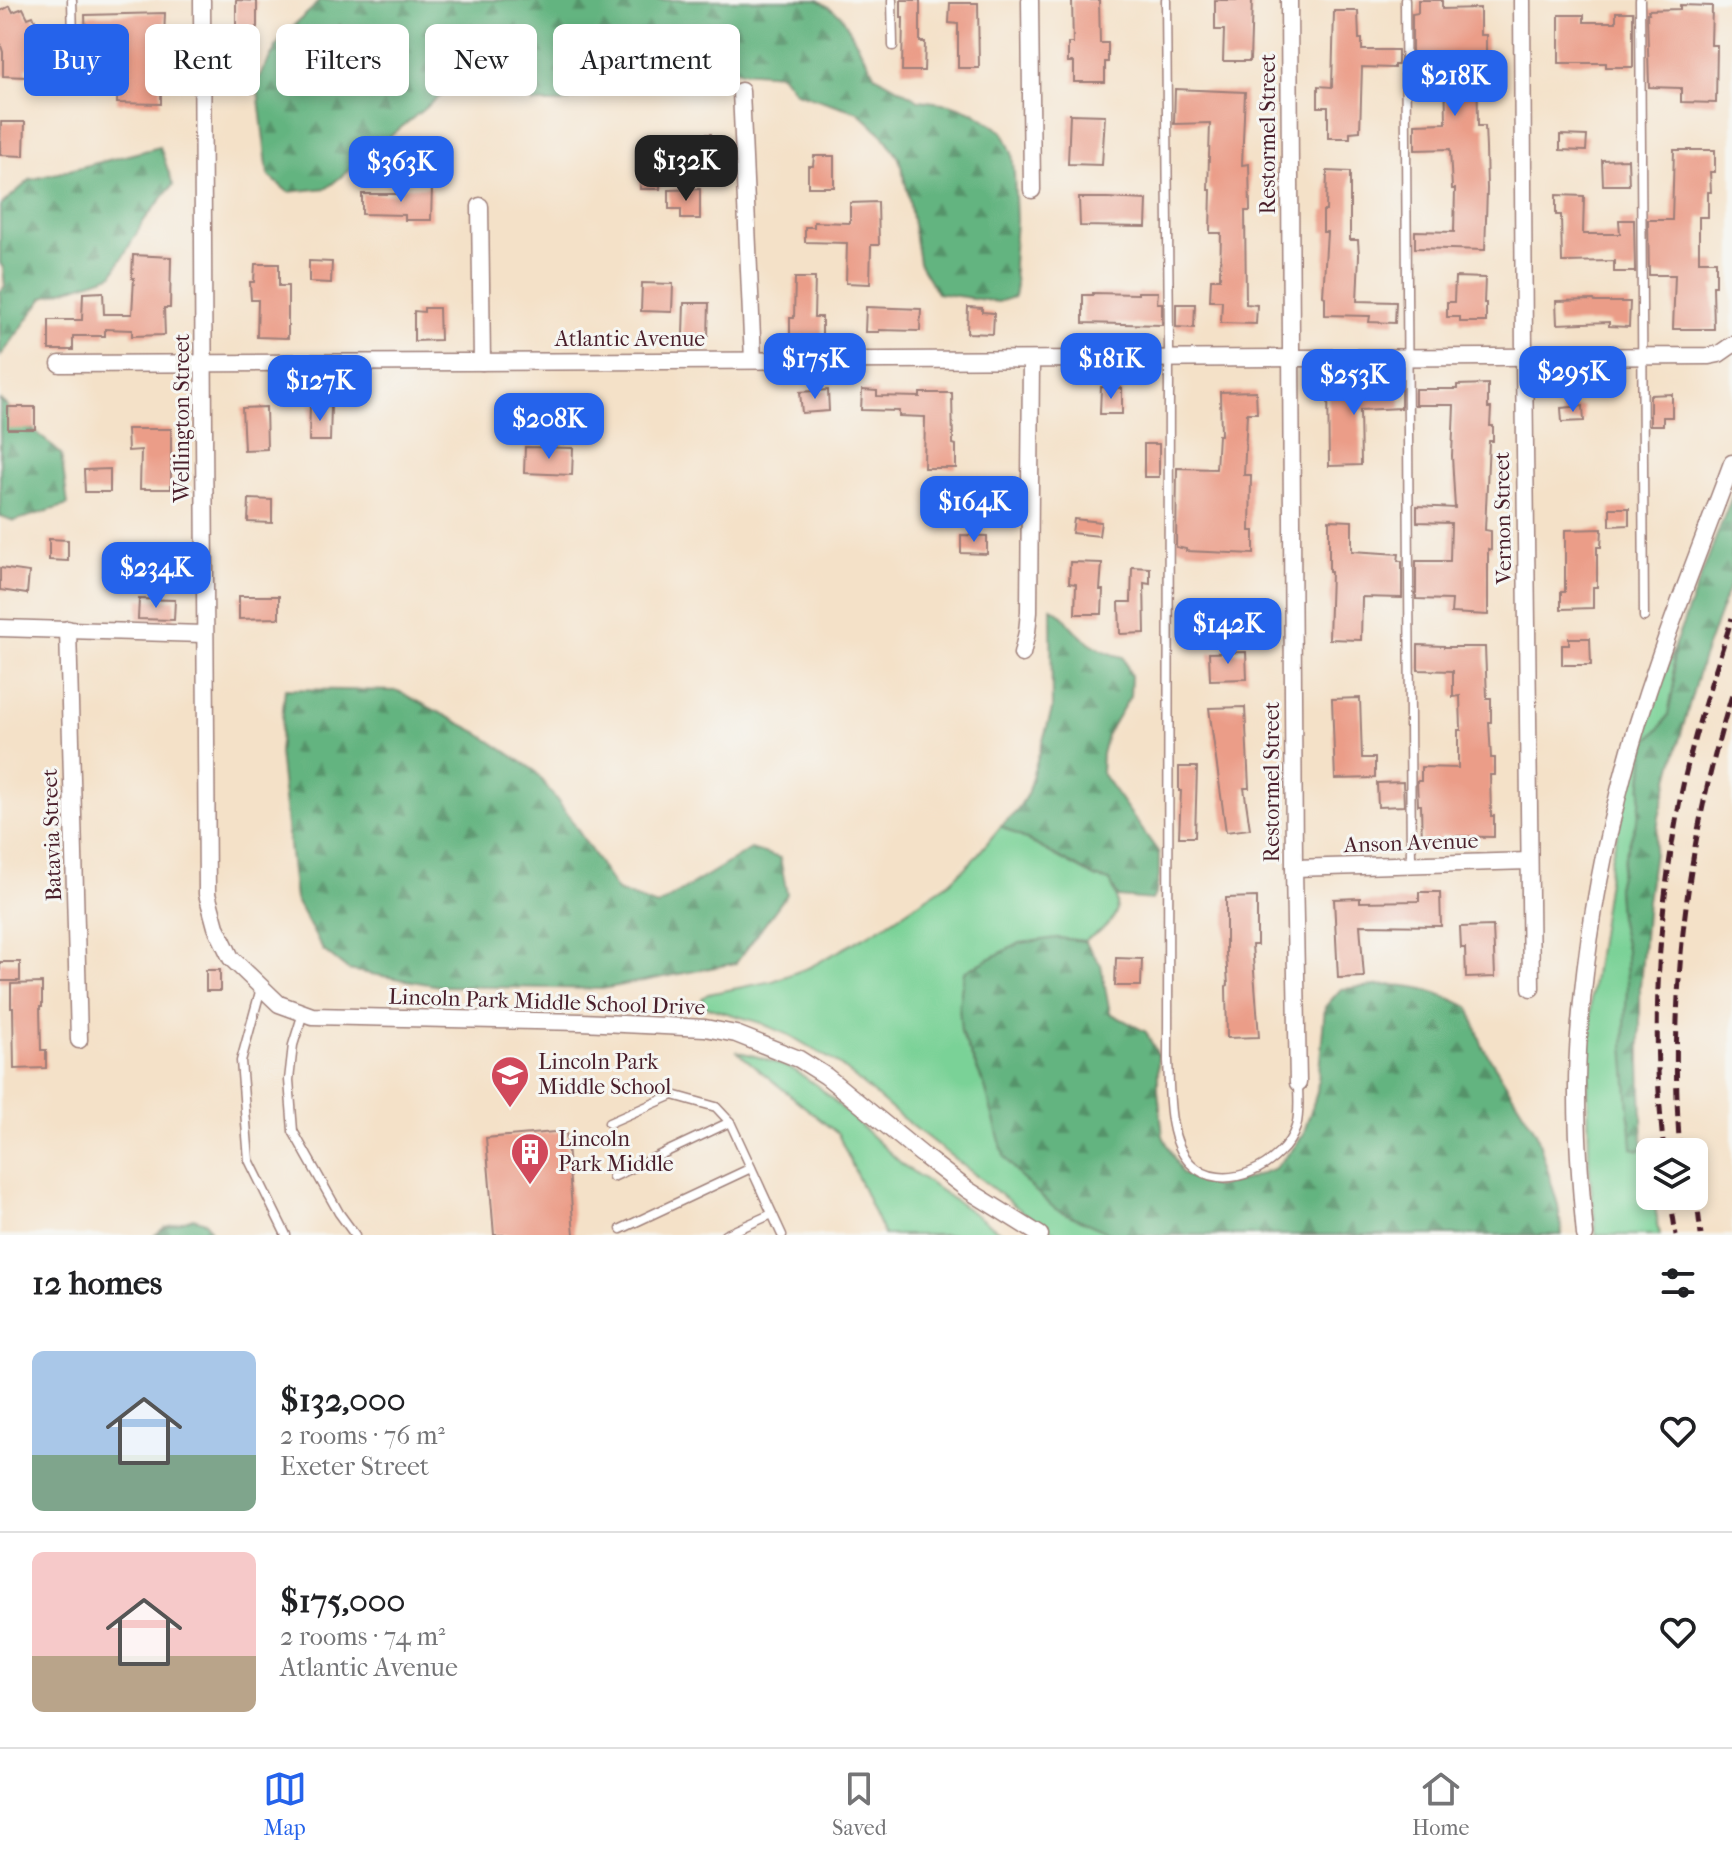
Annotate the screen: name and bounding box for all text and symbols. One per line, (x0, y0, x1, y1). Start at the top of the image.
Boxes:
chip: Buy (24, 24, 129, 96)
chip: Rent (145, 24, 260, 96)
chip: Filters (276, 24, 409, 96)
chip: New (425, 24, 537, 96)
chip: Apartment (553, 24, 740, 96)
pin: $218K (1399, 50, 1511, 118)
street label: Restormel Street (1255, 53, 1281, 214)
text: $218K (1421, 60, 1489, 91)
pin: $132K (630, 135, 742, 203)
pin: $363K (345, 136, 457, 204)
text: $132K (653, 145, 719, 176)
text: $363K (367, 146, 435, 177)
street label: Atlantic Avenue (554, 326, 705, 352)
street label: Wellington Street (169, 333, 195, 503)
pin: $175K (759, 333, 871, 401)
pin: $181K (1055, 333, 1167, 401)
text: $175K (782, 343, 848, 374)
text: $181K (1079, 343, 1143, 374)
pin: $295K (1517, 346, 1629, 414)
pin: $253K (1298, 349, 1410, 417)
pin: $127K (264, 355, 376, 423)
text: $295K (1537, 356, 1609, 387)
text: $253K (1320, 359, 1388, 390)
text: $127K (286, 365, 354, 396)
pin: $208K (493, 393, 605, 461)
text: $208K (512, 403, 586, 434)
street label: Vernon Street (1489, 451, 1517, 585)
pin: $164K (918, 476, 1030, 544)
text: $164K (938, 486, 1010, 517)
pin: $234K (100, 542, 212, 610)
text: $234K (120, 552, 192, 583)
pin: $142K (1172, 598, 1284, 666)
text: $142K (1192, 608, 1264, 639)
street label: Restormel Street (1259, 701, 1285, 862)
street label: Batavia Street (37, 768, 67, 902)
street label: Anson Avenue (1342, 828, 1479, 858)
street label: Lincoln Park Middle School Drive (388, 983, 706, 1021)
place label: Lincoln Park Middle School (538, 1049, 671, 1100)
school or university icon: Lincoln Park Middle School (489, 1054, 531, 1109)
place label: Lincoln Park Middle (558, 1126, 674, 1177)
building icon: Lincoln Park Middle (509, 1131, 551, 1186)
map controls (1636, 1138, 1708, 1210)
button: layers (1636, 1138, 1708, 1210)
icon: filters (1656, 1261, 1700, 1305)
text: 12 homes (32, 1263, 162, 1303)
text: $132,000 (280, 1380, 406, 1420)
icon: home (96, 1383, 192, 1479)
icon: heart (1656, 1409, 1700, 1453)
text: 2 rooms · 76 m² (280, 1420, 445, 1451)
text: Exeter Street (280, 1451, 429, 1482)
text: $175,000 (280, 1581, 405, 1621)
icon: home (96, 1584, 192, 1680)
icon: heart (1656, 1610, 1700, 1654)
text: 2 rooms · 74 m² (280, 1621, 445, 1652)
text: Atlantic Avenue (280, 1652, 458, 1683)
tab: Map (263, 1767, 307, 1841)
tab: Saved (832, 1767, 887, 1841)
tab: Home (1412, 1767, 1469, 1841)

